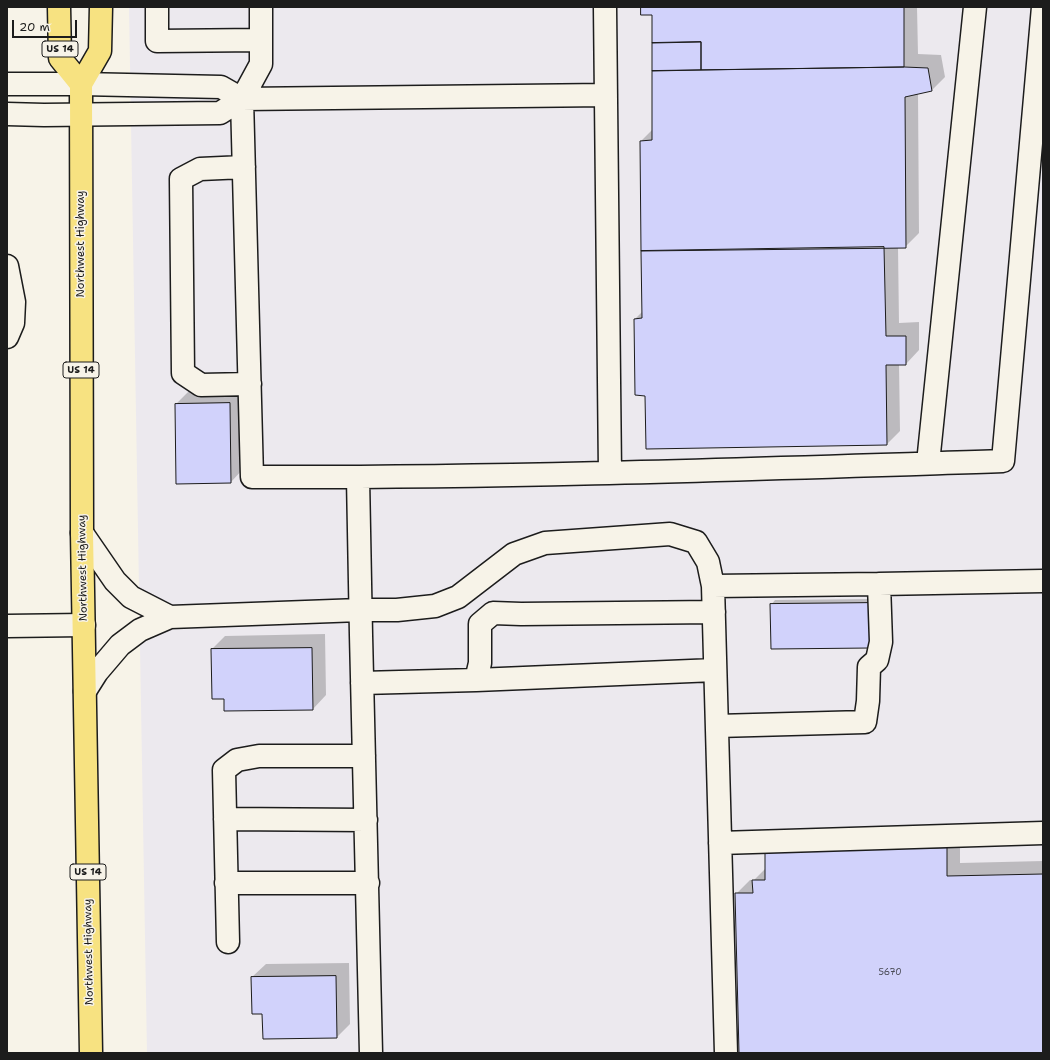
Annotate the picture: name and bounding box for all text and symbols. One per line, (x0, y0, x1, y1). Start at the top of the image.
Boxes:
scale bar (14, 12, 79, 38)
text: 20 m (19, 19, 50, 35)
road number: US 14 (42, 41, 78, 57)
street label: Northwest Highway (74, 191, 88, 297)
road number: US 14 (63, 362, 99, 378)
street label: Northwest Highway (75, 515, 91, 621)
road number: US 14 (70, 864, 106, 880)
street label: Northwest Highway (81, 899, 97, 1005)
house number: 5670 (878, 968, 902, 978)

